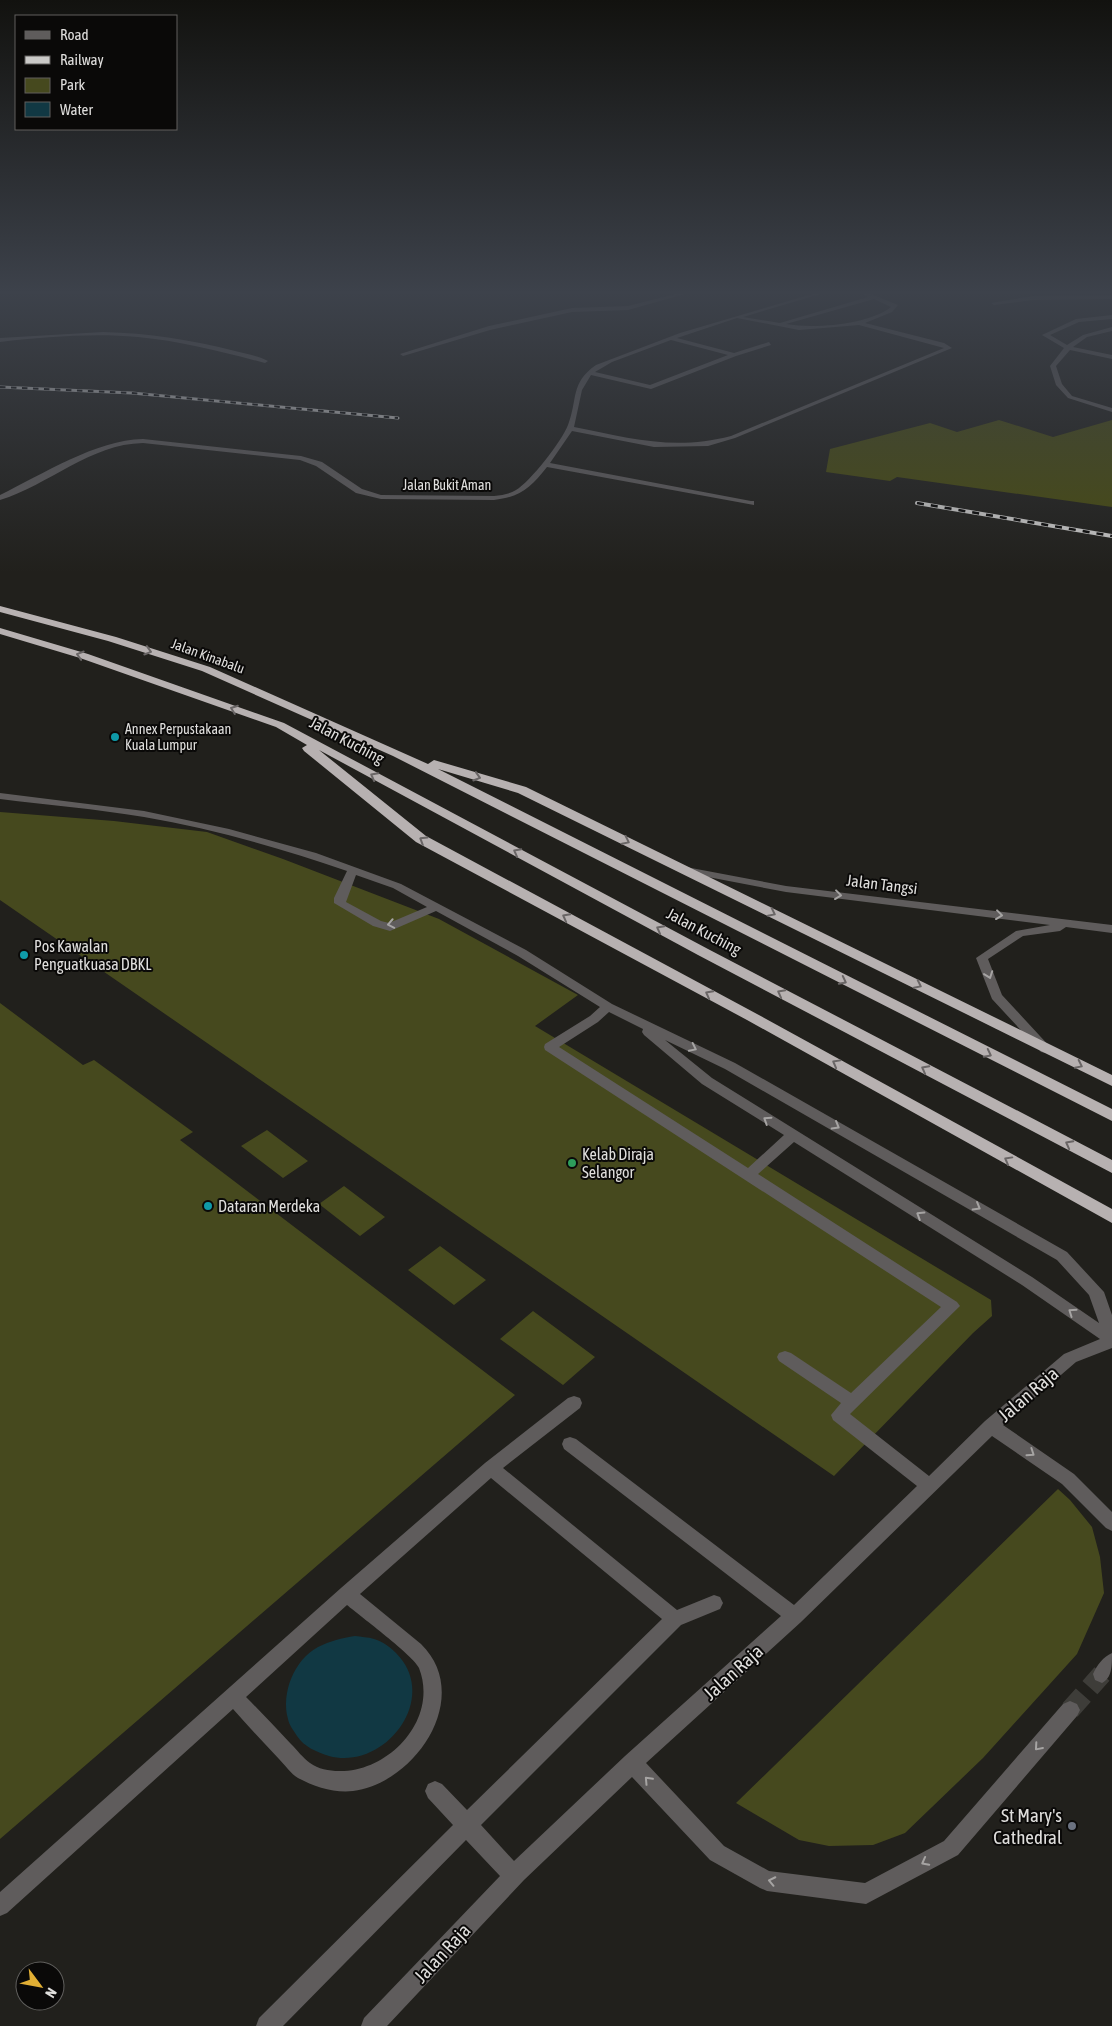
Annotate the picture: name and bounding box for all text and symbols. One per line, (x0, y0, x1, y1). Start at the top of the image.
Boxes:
legend (15, 15, 178, 130)
text: Road (60, 26, 89, 43)
text: Railway (60, 51, 104, 68)
text: Park (60, 76, 85, 93)
text: Water (60, 101, 93, 118)
street label: Jalan Bukit Aman (403, 477, 491, 493)
street label: Jalan Kinabalu (169, 635, 247, 677)
one-way arrow (143, 645, 152, 655)
one-way arrow (77, 651, 85, 661)
one-way arrow (230, 705, 238, 715)
street label: Jalan Kuching (306, 713, 387, 768)
place label: Annex Perpustakaan Kuala Lumpur (125, 721, 231, 753)
marker: Annex Perpustakaan Kuala Lumpur (109, 731, 121, 743)
one-way arrow (473, 771, 481, 781)
one-way arrow (370, 772, 379, 782)
one-way arrow (621, 835, 630, 845)
one-way arrow (420, 836, 429, 846)
one-way arrow (513, 849, 522, 859)
street label: Jalan Tangsi (845, 871, 919, 898)
one-way arrow (834, 889, 842, 900)
street label: Jalan Kuching (663, 904, 744, 959)
one-way arrow (767, 907, 776, 917)
one-way arrow (995, 909, 1003, 920)
one-way arrow (562, 913, 571, 923)
one-way arrow (387, 919, 395, 929)
one-way arrow (657, 925, 666, 935)
place label: Pos Kawalan Penguatkuasa DBKL (34, 937, 152, 974)
marker: Pos Kawalan Penguatkuasa DBKL (18, 949, 30, 961)
one-way arrow (983, 970, 993, 979)
one-way arrow (838, 975, 847, 985)
one-way arrow (912, 979, 921, 989)
one-way arrow (777, 989, 786, 999)
one-way arrow (706, 990, 715, 1000)
one-way arrow (688, 1042, 697, 1053)
one-way arrow (983, 1048, 992, 1058)
one-way arrow (1074, 1059, 1083, 1069)
one-way arrow (832, 1060, 841, 1070)
one-way arrow (921, 1065, 930, 1075)
one-way arrow (764, 1117, 773, 1126)
one-way arrow (830, 1120, 839, 1130)
one-way arrow (1065, 1140, 1074, 1150)
place label: Kelab Diraja Selangor (582, 1145, 654, 1182)
one-way arrow (1005, 1156, 1014, 1166)
marker: Kelab Diraja Selangor (566, 1157, 578, 1169)
place label: Dataran Merdeka (218, 1197, 320, 1215)
marker: Dataran Merdeka (202, 1200, 214, 1212)
one-way arrow (971, 1201, 980, 1211)
one-way arrow (917, 1212, 926, 1222)
one-way arrow (1068, 1309, 1078, 1318)
street label: Jalan Raja (994, 1362, 1062, 1426)
one-way arrow (1026, 1447, 1035, 1457)
street label: Jalan Raja (699, 1640, 767, 1704)
one-way arrow (1035, 1742, 1044, 1751)
one-way arrow (645, 1777, 654, 1786)
place label: St Mary's Cathedral (993, 1804, 1062, 1848)
marker: St Mary's Cathedral (1066, 1820, 1078, 1832)
one-way arrow (922, 1856, 931, 1866)
one-way arrow (767, 1876, 776, 1887)
street label: Jalan Raja (409, 1919, 475, 1987)
north arrow (15, 1961, 65, 2011)
text: N (42, 1985, 60, 2001)

